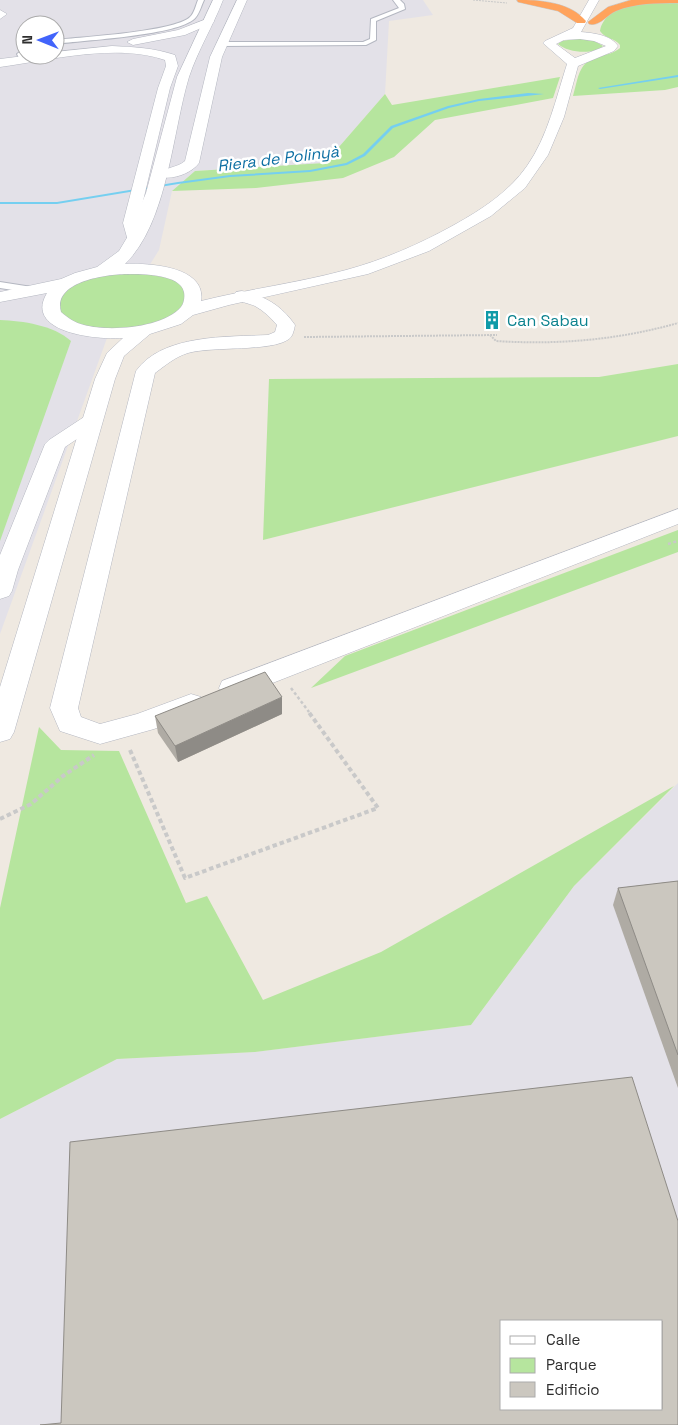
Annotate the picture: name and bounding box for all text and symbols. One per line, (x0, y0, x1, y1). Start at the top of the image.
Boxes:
north arrow (15, 15, 65, 65)
text: N (18, 35, 36, 45)
water label: Riera de Polinyà (216, 141, 341, 176)
building icon: Can Sabau (481, 309, 503, 331)
place label: Can Sabau (507, 310, 588, 331)
legend (500, 1320, 663, 1410)
text: Calle (546, 1330, 581, 1349)
text: Parque (546, 1355, 597, 1374)
text: Edificio (546, 1380, 600, 1399)

